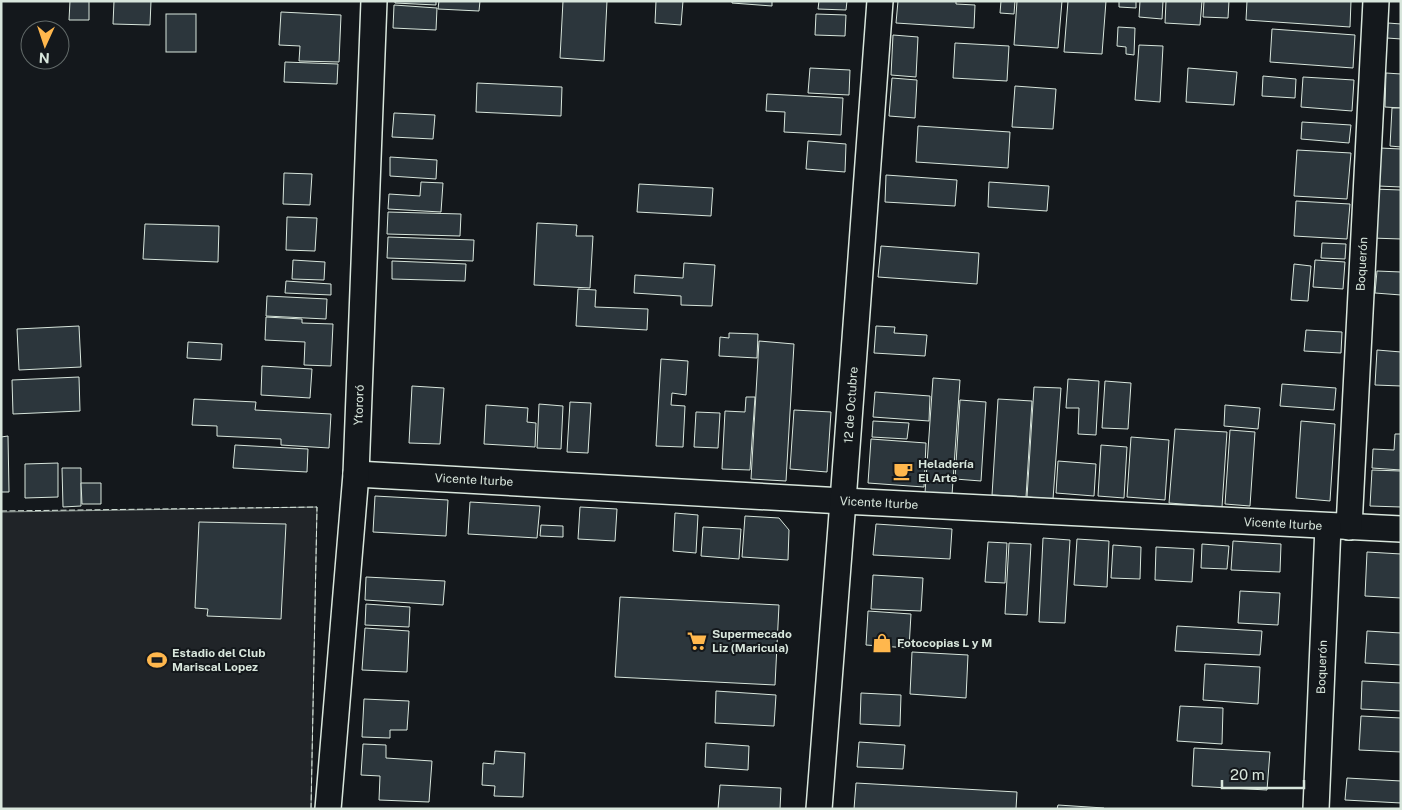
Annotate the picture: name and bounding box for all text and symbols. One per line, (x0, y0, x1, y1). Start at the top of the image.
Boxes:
north arrow (20, 20, 70, 70)
text: N (38, 50, 50, 66)
street label: Boquerón (1354, 237, 1370, 291)
street label: 12 de Octubre (841, 366, 861, 444)
street label: Ytororó (351, 384, 367, 426)
place label: Heladería El Arte (918, 457, 974, 485)
cafe icon: Heladería El Arte (892, 460, 914, 482)
street label: Vicente Iturbe (434, 471, 514, 489)
street label: Vicente Iturbe (839, 494, 919, 512)
street label: Vicente Iturbe (1243, 515, 1323, 533)
place label: Supermecado Liz (Maricula) (712, 627, 792, 655)
supermarket icon: Supermecado Liz (Maricula) (686, 630, 708, 652)
shop icon: Fotocopias L y M (871, 632, 893, 654)
place label: Fotocopias L y M (897, 636, 992, 650)
street label: Boquerón (1314, 640, 1330, 694)
place label: Estadio del Club Mariscal Lopez (172, 646, 266, 674)
sports icon: Estadio del Club Mariscal Lopez (146, 649, 168, 671)
scale bar (1222, 758, 1304, 790)
text: 20 m (1230, 766, 1265, 783)

